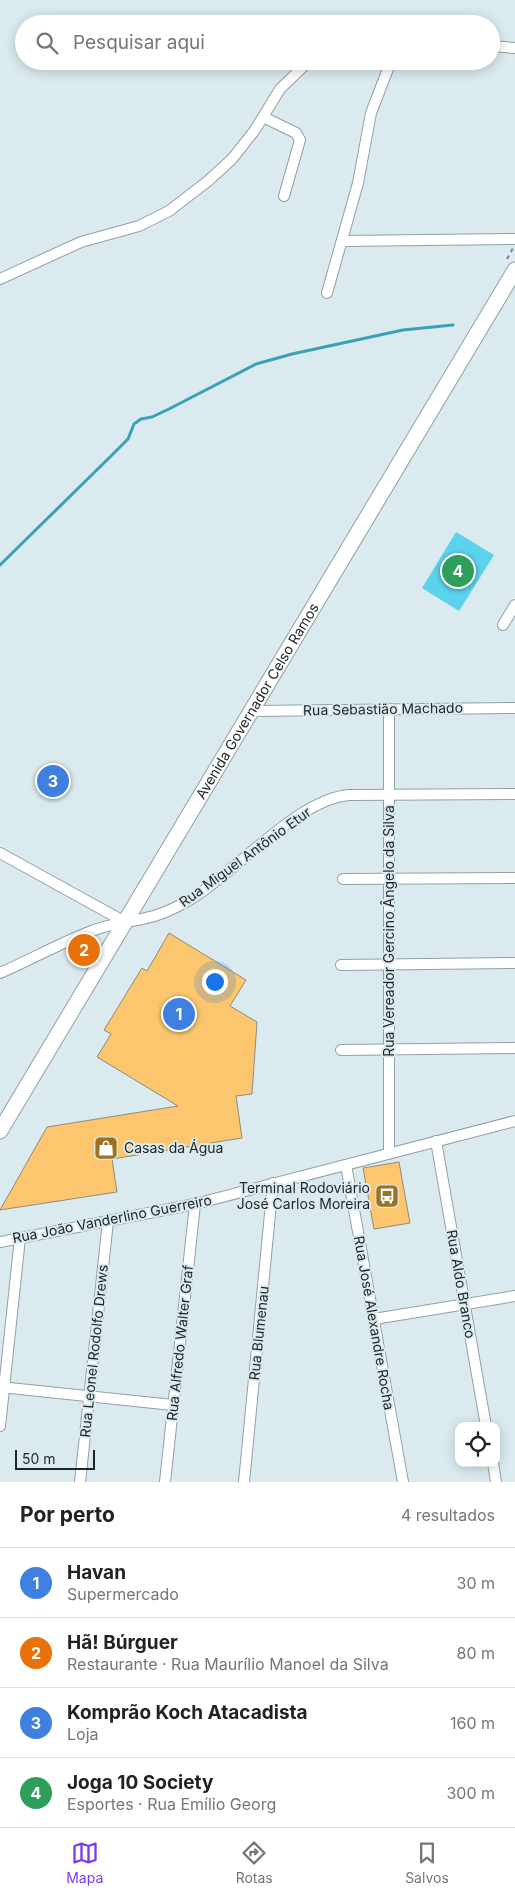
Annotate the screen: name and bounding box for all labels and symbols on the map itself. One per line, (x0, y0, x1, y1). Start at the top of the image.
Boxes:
pin: 4 (442, 552, 474, 590)
street label: Avenida Governador Celso Ramos (192, 600, 322, 802)
street label: Rua Sebastião Machado (303, 699, 463, 718)
pin: 3 (37, 762, 69, 800)
street label: Rua Miguel Antônio Etur (175, 803, 314, 910)
street label: Rua Vereador Gercino Ângelo da Silva (380, 805, 397, 1057)
pin: 2 (68, 931, 100, 969)
your location (202, 969, 228, 995)
pin: 1 (163, 995, 195, 1033)
shop icon: Casas da Água (93, 1135, 119, 1161)
place label: Casas da Água (124, 1139, 223, 1156)
place label: Terminal Rodoviário José Carlos Moreira (237, 1179, 370, 1212)
bus stop icon: Terminal Rodoviário José Carlos Moreira (374, 1183, 400, 1209)
street label: Rua João Vanderlino Guerreiro (11, 1191, 213, 1246)
street label: Rua Aldo Branco (444, 1228, 479, 1340)
street label: Rua José Alexandre Rocha (351, 1234, 398, 1411)
street label: Rua Leonel Rodolfo Drews (76, 1264, 111, 1438)
street label: Rua Alfredo Walter Graf (163, 1264, 196, 1422)
street label: Rua Blumenau (245, 1285, 272, 1381)
scale bar (15, 1447, 95, 1470)

